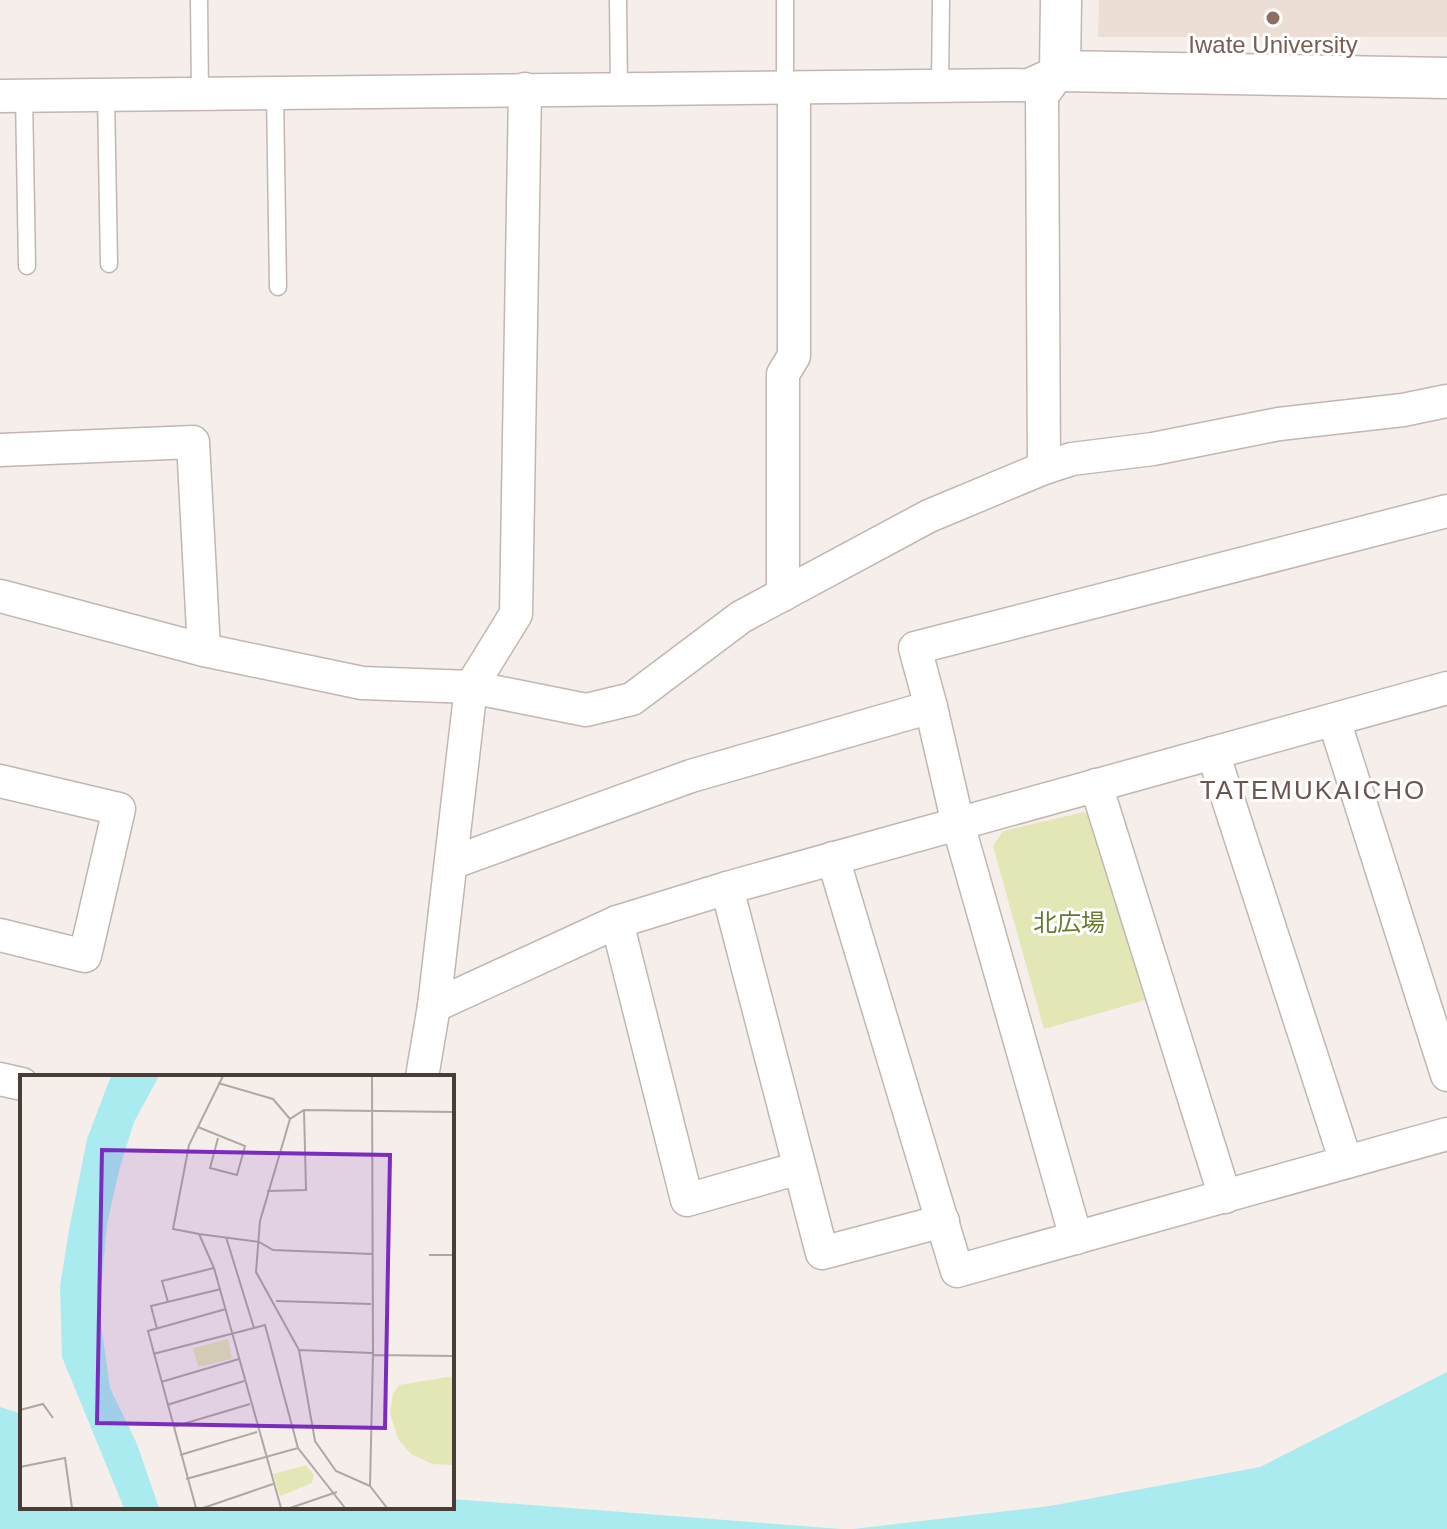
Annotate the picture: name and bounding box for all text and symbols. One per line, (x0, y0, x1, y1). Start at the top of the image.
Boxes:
marker: Iwate University (1264, 9, 1282, 27)
place label: Iwate University (1188, 31, 1358, 58)
district label: TATEMUKAICHO (1200, 775, 1426, 805)
park label: 北広場 (1033, 909, 1105, 936)
inset map (20, 1075, 454, 1509)

